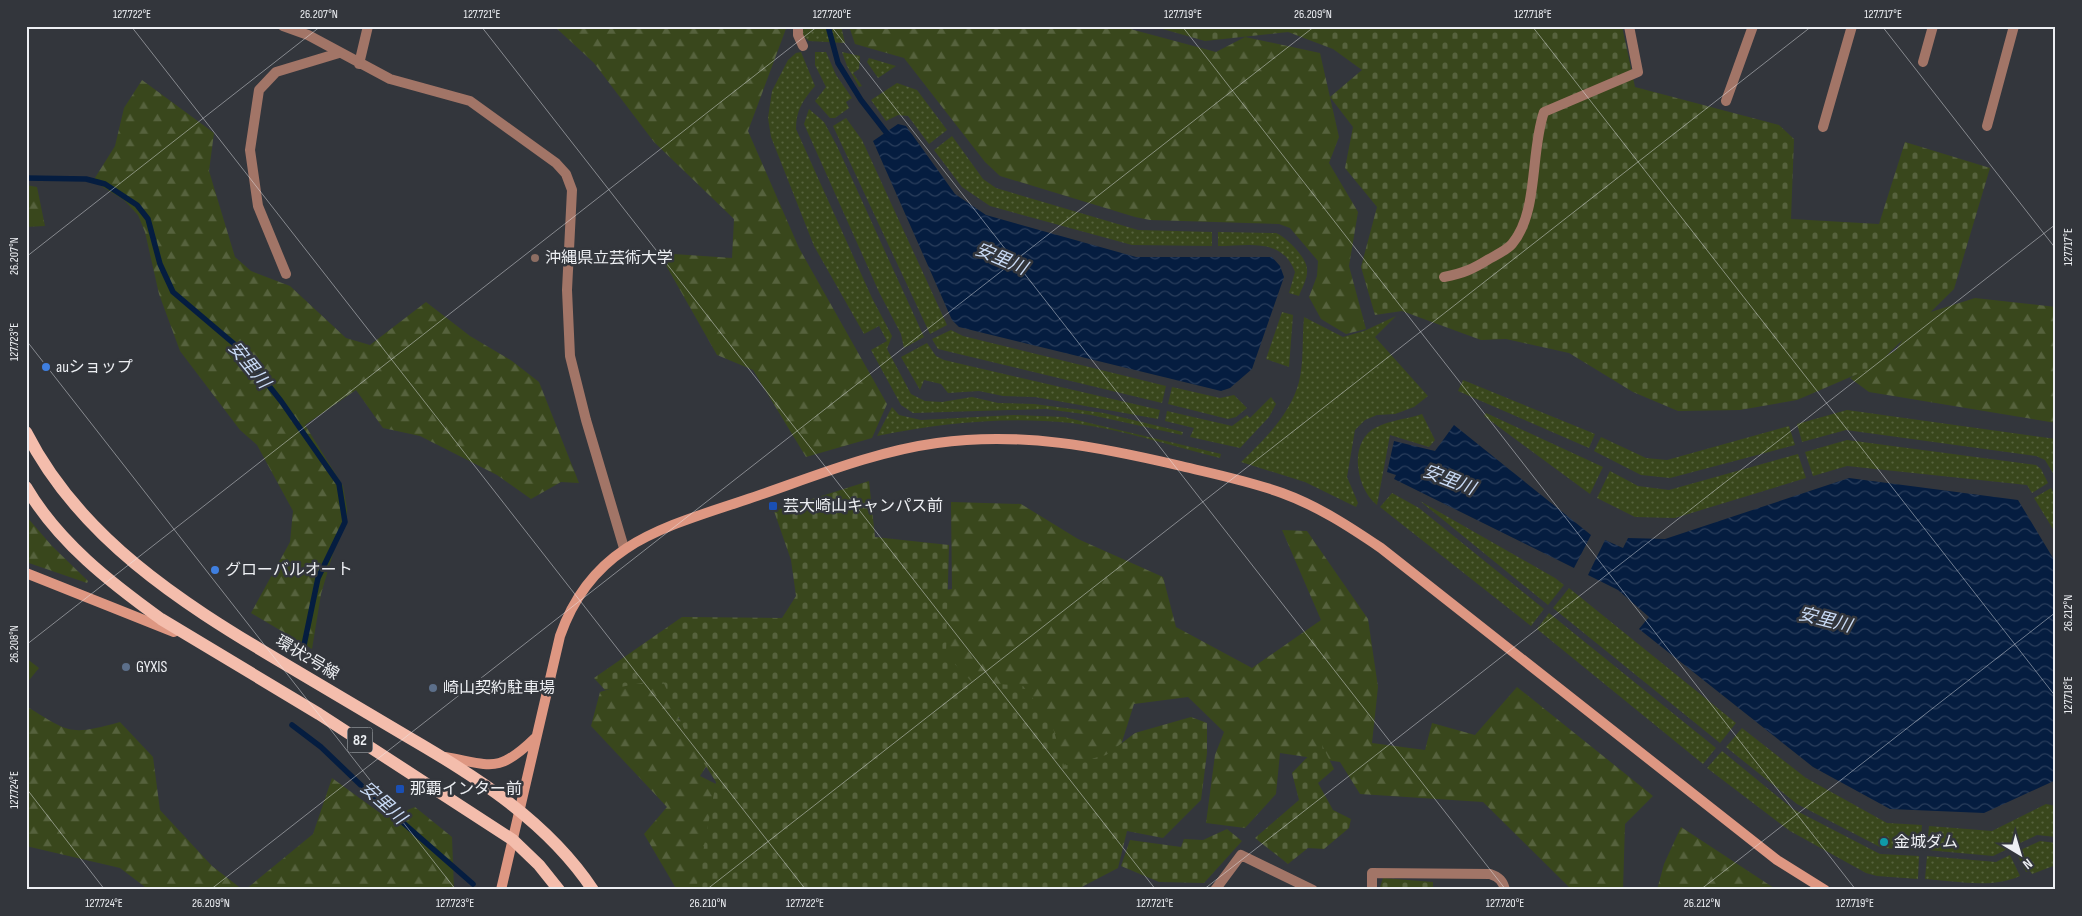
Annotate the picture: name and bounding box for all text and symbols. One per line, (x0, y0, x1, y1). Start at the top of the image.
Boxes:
text: 127.722°E (113, 7, 151, 22)
text: 26.207°N (300, 7, 338, 22)
text: 127.721°E (464, 7, 500, 22)
text: 127.720°E (813, 7, 851, 22)
text: 127.719°E (1164, 7, 1202, 22)
text: 26.209°N (1294, 7, 1332, 22)
text: 127.718°E (1514, 7, 1552, 22)
text: 127.717°E (1864, 7, 1902, 22)
text: 127.717°E (2061, 228, 2076, 266)
text: 26.207°N (7, 237, 22, 275)
water label: 安里川 (972, 239, 1032, 280)
place label: 沖縄県立芸術大学 (545, 249, 673, 268)
marker: 沖縄県立芸術大学 (529, 252, 541, 264)
text: 127.723°E (7, 323, 22, 361)
water label: 安里川 (224, 337, 275, 394)
place label: auショップ (56, 358, 133, 377)
marker: auショップ (40, 361, 52, 373)
water label: 安里川 (1420, 461, 1480, 500)
place label: 芸大崎山キャンパス前 (783, 497, 943, 516)
marker: 芸大崎山キャンパス前 (767, 500, 779, 512)
place label: グローバルオート (225, 561, 353, 580)
marker: グローバルオート (209, 564, 221, 576)
text: 26.212°N (2061, 595, 2076, 631)
water label: 安里川 (1796, 603, 1856, 637)
text: 26.208°N (7, 625, 22, 663)
street label: 環状2号線 (272, 632, 342, 684)
place label: GYXIS (136, 658, 168, 677)
marker: GYXIS (120, 661, 132, 673)
text: 127.718°E (2061, 676, 2076, 714)
place label: 崎山契約駐車場 (443, 679, 555, 698)
marker: 崎山契約駐車場 (427, 682, 439, 694)
road number: 82 (348, 728, 372, 752)
text: 127.724°E (7, 771, 22, 809)
water label: 安里川 (356, 777, 412, 830)
place label: 那覇インター前 (410, 780, 522, 799)
marker: 那覇インター前 (394, 783, 406, 795)
north arrow (1994, 828, 2044, 878)
place label: 金城ダム (1894, 833, 1958, 852)
marker: 金城ダム (1878, 836, 1890, 848)
text: N (2020, 855, 2036, 873)
text: 127.724°E (85, 896, 123, 911)
text: 26.209°N (192, 896, 230, 911)
text: 127.723°E (436, 896, 474, 911)
text: 26.210°N (690, 896, 726, 911)
text: 127.722°E (786, 896, 824, 911)
text: 127.721°E (1137, 896, 1173, 911)
text: 127.720°E (1486, 896, 1524, 911)
text: 26.212°N (1684, 896, 1720, 911)
text: 127.719°E (1836, 896, 1874, 911)

